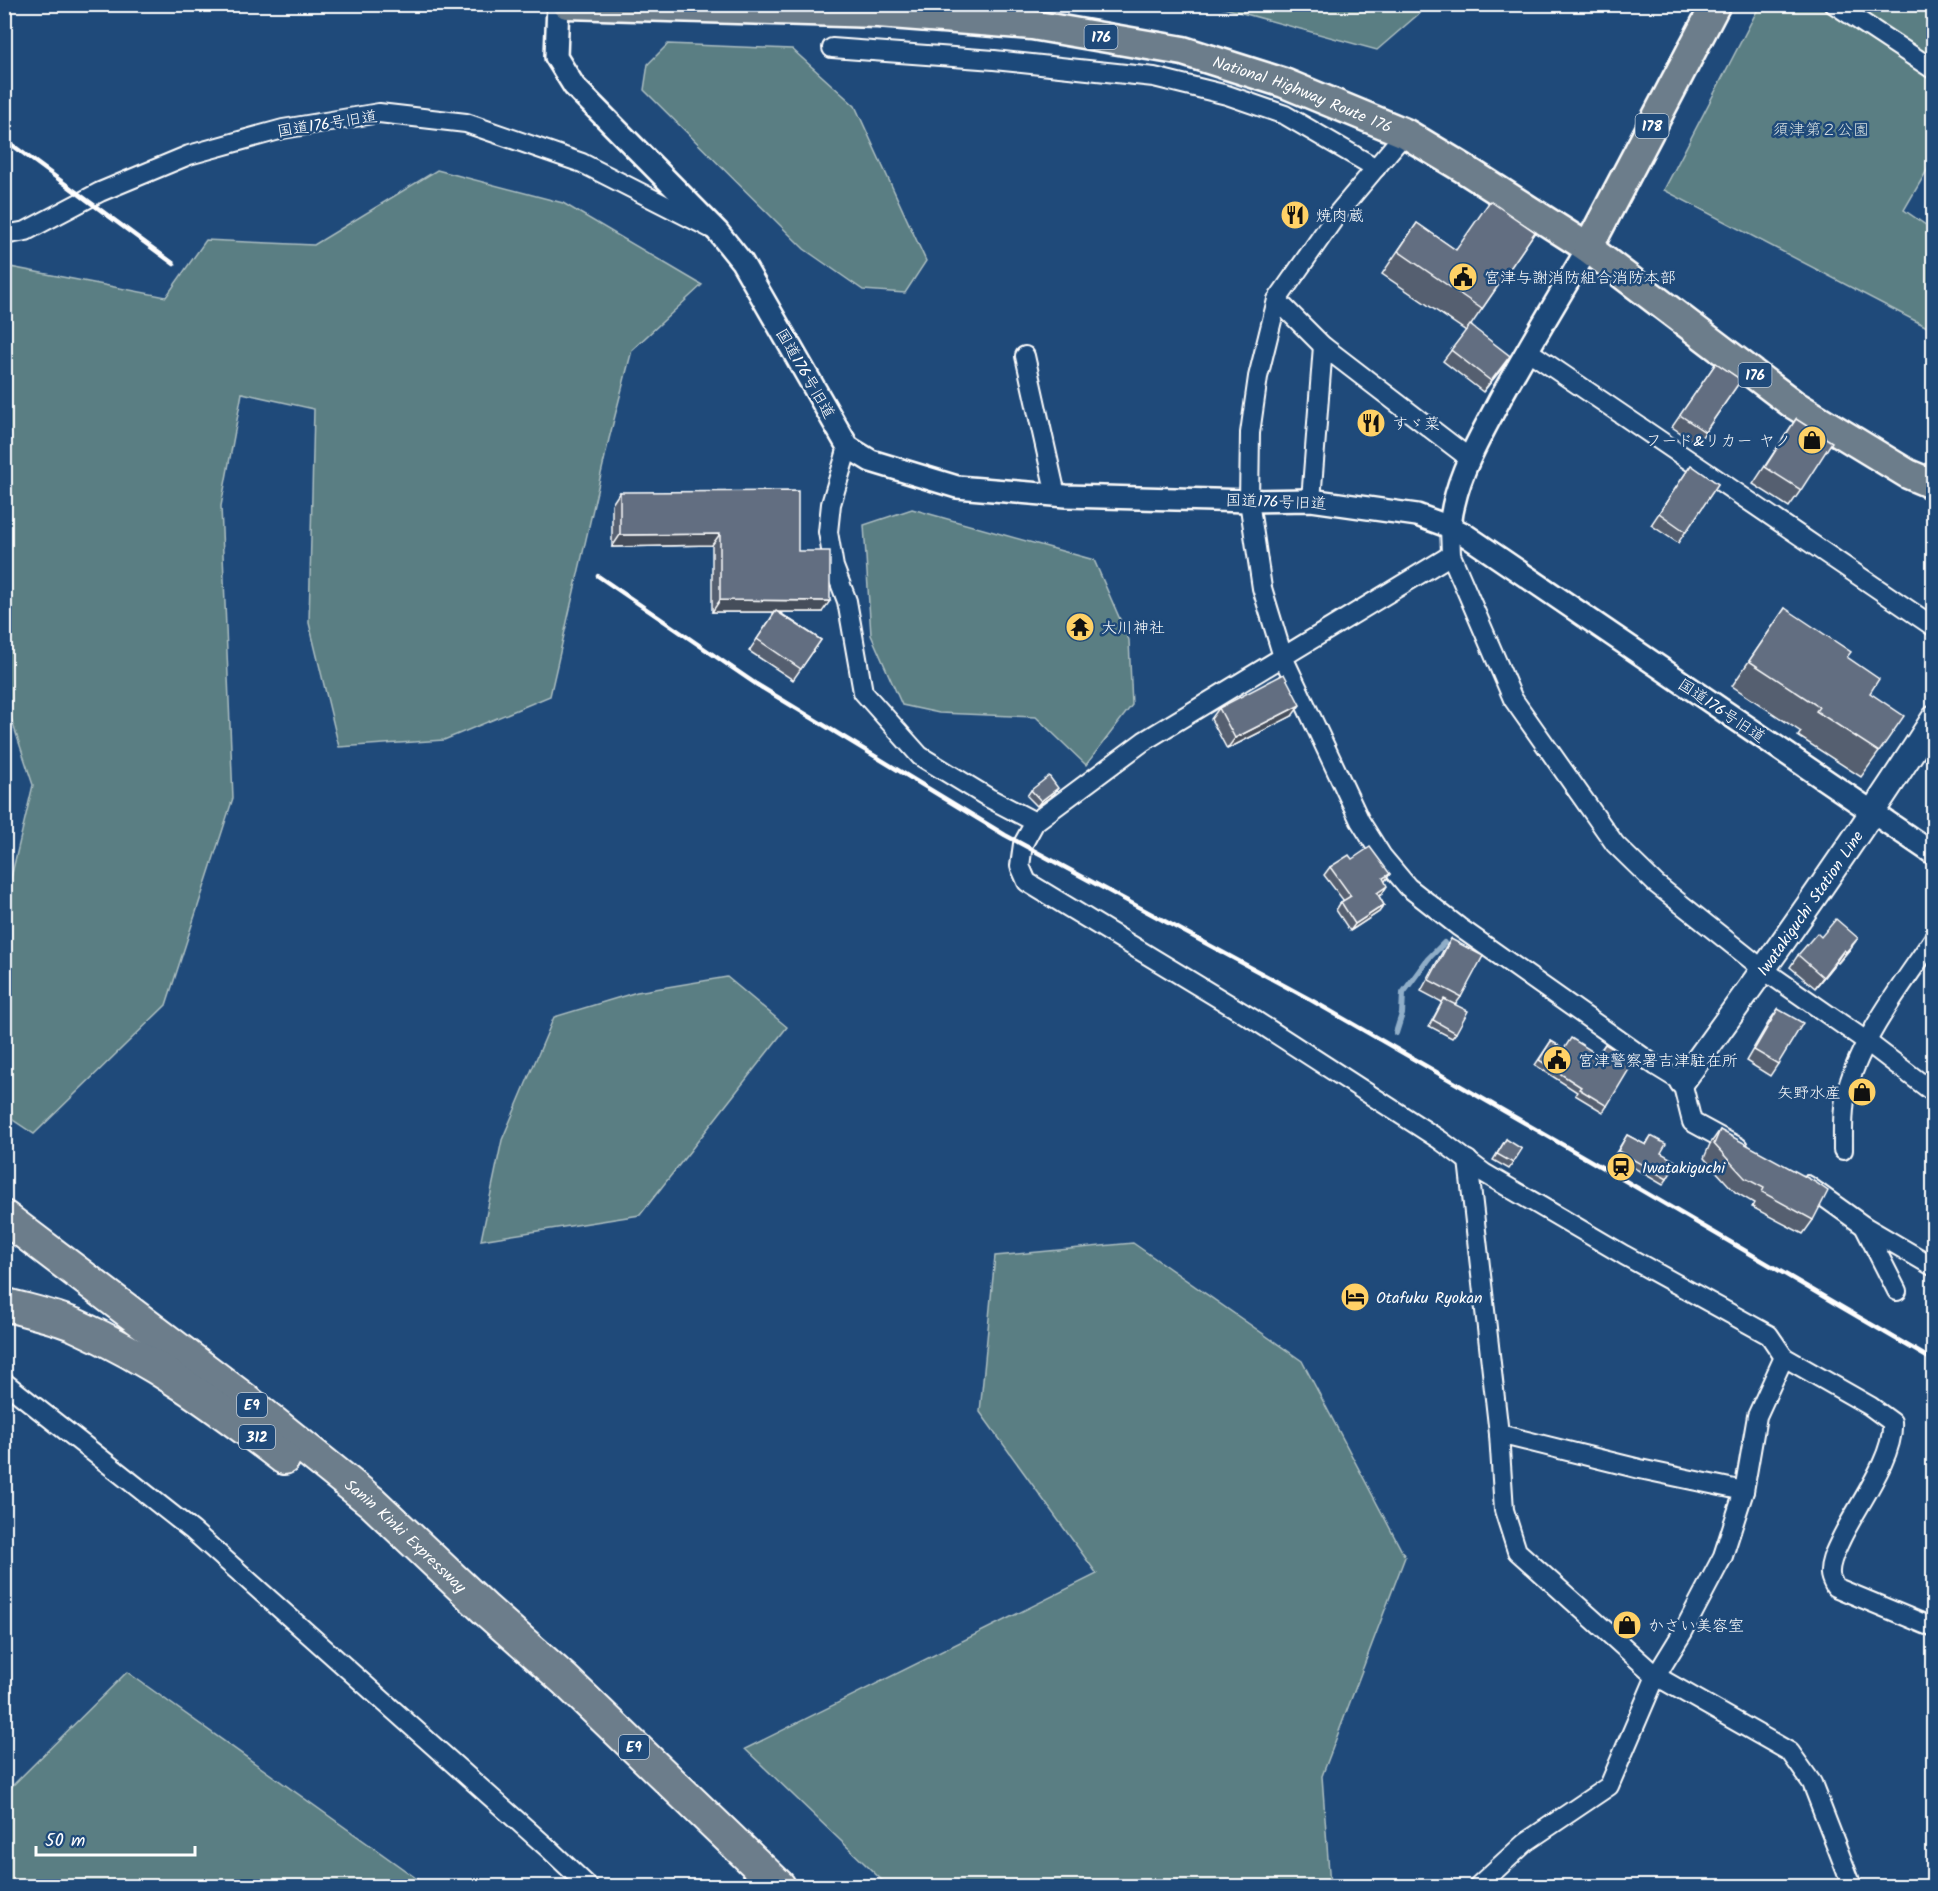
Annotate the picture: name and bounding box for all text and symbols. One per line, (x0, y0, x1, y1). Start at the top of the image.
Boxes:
road number: 176 (1084, 25, 1118, 49)
street label: National Highway Route 176 (1209, 50, 1396, 140)
street label: 国道176号旧道 (275, 104, 379, 145)
road number: 178 (1636, 114, 1668, 138)
park label: 須津第２公園 (1773, 118, 1869, 143)
restaurant icon: 焼肉蔵 (1279, 199, 1311, 231)
place label: 焼肉蔵 (1316, 204, 1364, 229)
public building icon: 宮津与謝消防組合消防本部 (1447, 261, 1479, 293)
place label: 宮津与謝消防組合消防本部 (1484, 266, 1676, 291)
street label: 国道176号旧道 (769, 324, 841, 424)
road number: 176 (1738, 363, 1772, 387)
restaurant icon: すゞ菜 (1355, 407, 1387, 439)
place label: すゞ菜 (1392, 412, 1440, 437)
shop icon: フード&リカー ヤノ (1796, 424, 1828, 456)
place label: フード&リカー ヤノ (1646, 429, 1791, 454)
street label: 国道176号旧道 (1225, 488, 1327, 517)
temple icon: 大川神社 (1064, 611, 1096, 643)
place label: 大川神社 (1101, 616, 1165, 641)
street label: 国道176号旧道 (1672, 673, 1770, 750)
street label: Iwatakiguchi Station Line (1751, 826, 1870, 982)
public building icon: 宮津警察署吉津駐在所 (1541, 1044, 1573, 1076)
place label: 宮津警察署吉津駐在所 (1578, 1049, 1738, 1074)
shop icon: 矢野水産 (1846, 1076, 1878, 1108)
place label: 矢野水産 (1777, 1081, 1841, 1106)
station icon: Iwatakiguchi (1605, 1151, 1637, 1183)
place label: Iwatakiguchi (1642, 1156, 1726, 1181)
hotel icon: Otafuku Ryokan (1339, 1281, 1371, 1313)
place label: Otafuku Ryokan (1376, 1286, 1482, 1311)
road number: E9 (237, 1393, 267, 1417)
road number: 312 (239, 1425, 275, 1449)
street label: Sanin Kinki Expressway (338, 1473, 472, 1600)
shop icon: かさい美容室 (1611, 1609, 1643, 1641)
place label: かさい美容室 (1648, 1614, 1744, 1639)
road number: E9 (619, 1735, 649, 1759)
scale bar (36, 1819, 195, 1857)
text: 50 m (45, 1827, 85, 1856)

